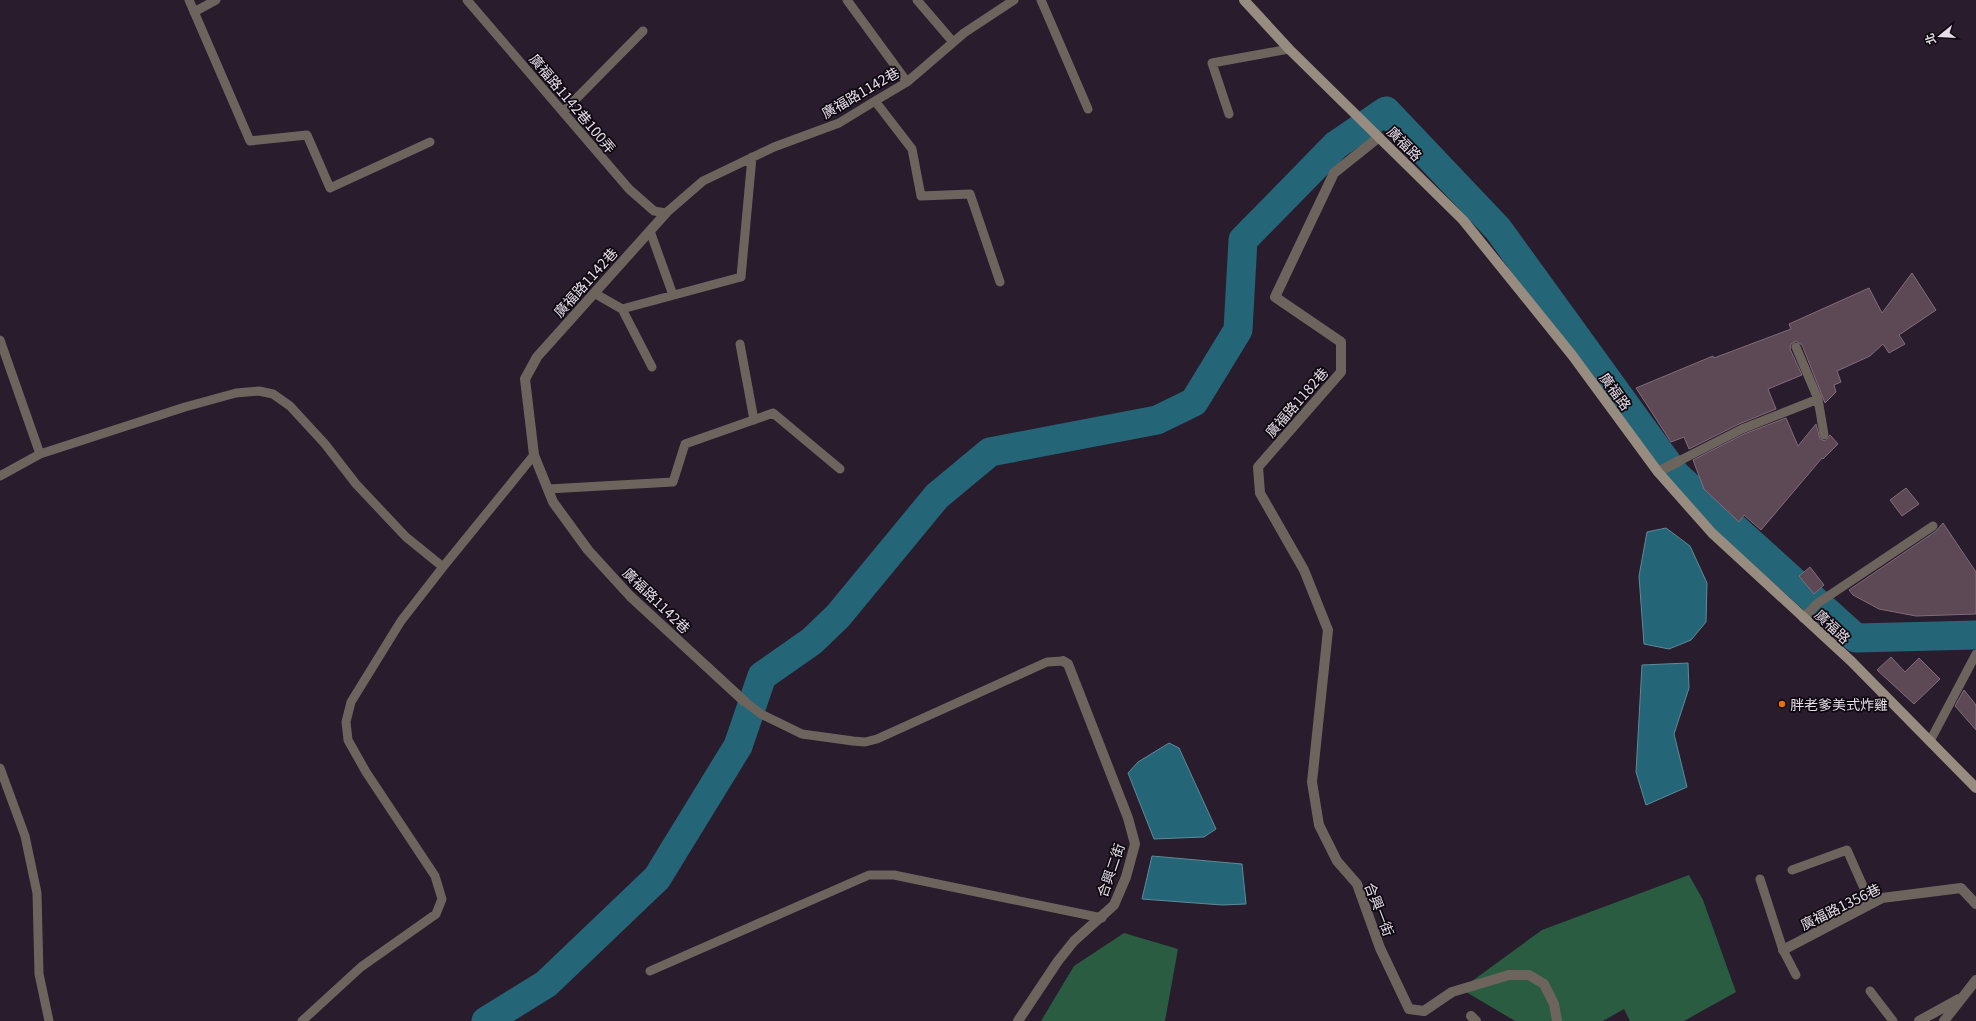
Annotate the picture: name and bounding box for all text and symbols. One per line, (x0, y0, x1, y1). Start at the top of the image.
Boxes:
north arrow (1920, 16, 1960, 56)
text: 北 (1920, 32, 1939, 47)
street label: 廣福路1142巷100弄 (525, 49, 621, 157)
street label: 廣福路1142巷 (817, 62, 903, 122)
street label: 廣福路 (1383, 121, 1427, 165)
street label: 廣福路1142巷 (548, 243, 622, 321)
street label: 廣福路1182巷 (1260, 363, 1332, 441)
street label: 廣福路 (1596, 368, 1636, 414)
street label: 廣福路1142巷 (619, 563, 695, 637)
street label: 廣福路 (1811, 604, 1855, 648)
place label: 胖老爹美式炸雞 (1790, 694, 1888, 714)
marker: 胖老爹美式炸雞 (1777, 699, 1787, 709)
street label: 合興二街 (1091, 840, 1129, 900)
street label: 廣福路1356巷 (1796, 878, 1884, 934)
street label: 合興一街 (1361, 879, 1399, 939)

